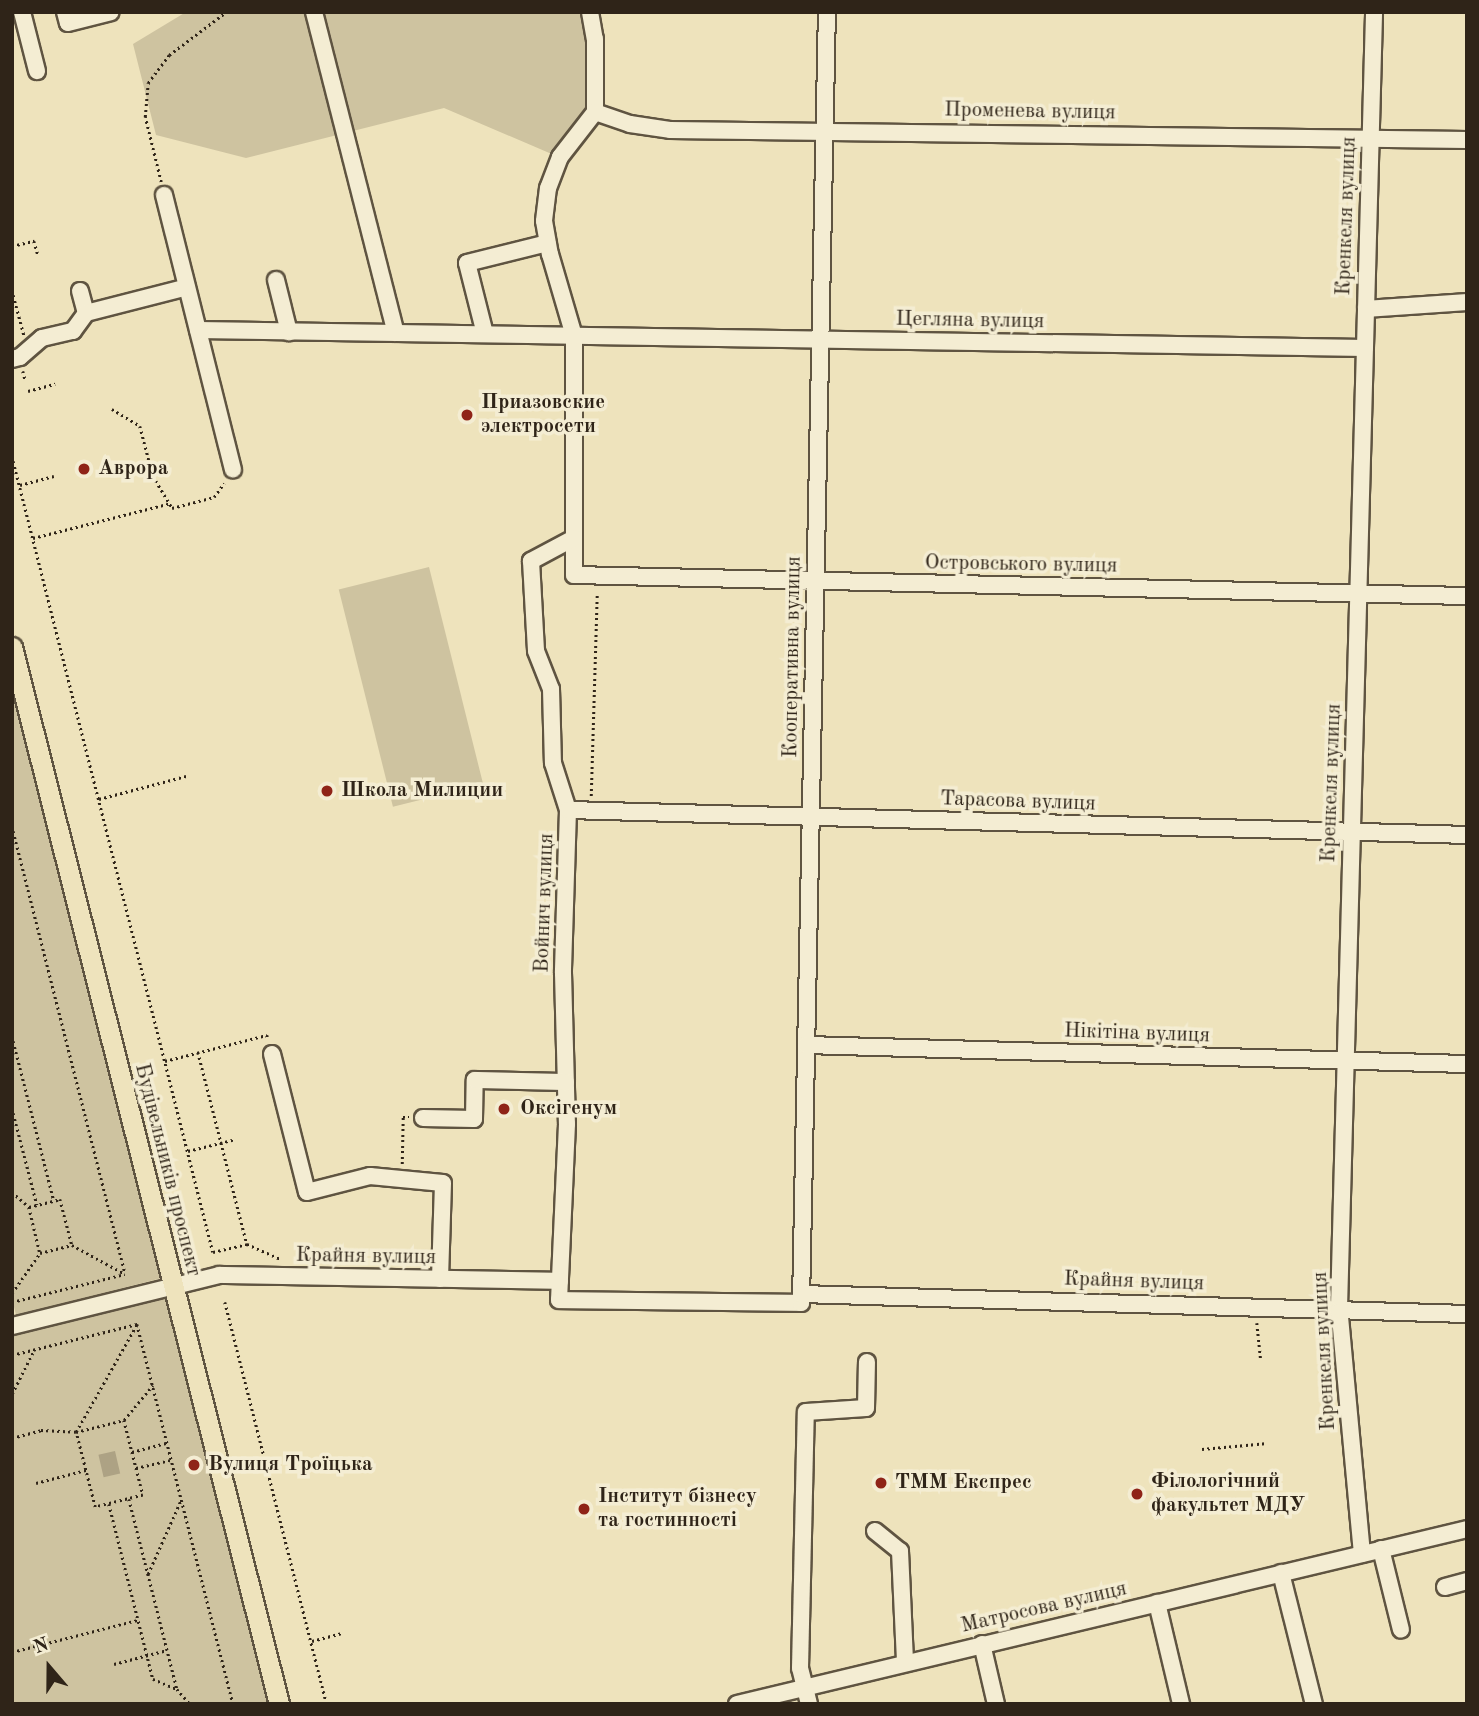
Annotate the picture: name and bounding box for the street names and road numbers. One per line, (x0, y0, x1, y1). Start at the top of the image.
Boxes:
street label: Променева вулиця (944, 98, 1116, 126)
street label: Кренкеля вулиця (1332, 136, 1362, 296)
street label: Цегляна вулиця (895, 307, 1045, 335)
street label: Островського вулиця (924, 551, 1118, 579)
street label: Кооперативна вулиця (779, 556, 807, 758)
street label: Кренкеля вулиця (1317, 703, 1347, 863)
street label: Тарасова вулиця (940, 787, 1096, 817)
street label: Войнич вулиця (530, 833, 560, 973)
street label: Нікітіна вулиця (1064, 1019, 1210, 1049)
street label: Будівельників проспект (128, 1061, 206, 1279)
street label: Крайня вулиця (296, 1243, 436, 1271)
street label: Крайня вулиця (1063, 1267, 1205, 1297)
street label: Кренкеля вулиця (1308, 1271, 1342, 1431)
street label: Матросова вулиця (959, 1577, 1129, 1639)

